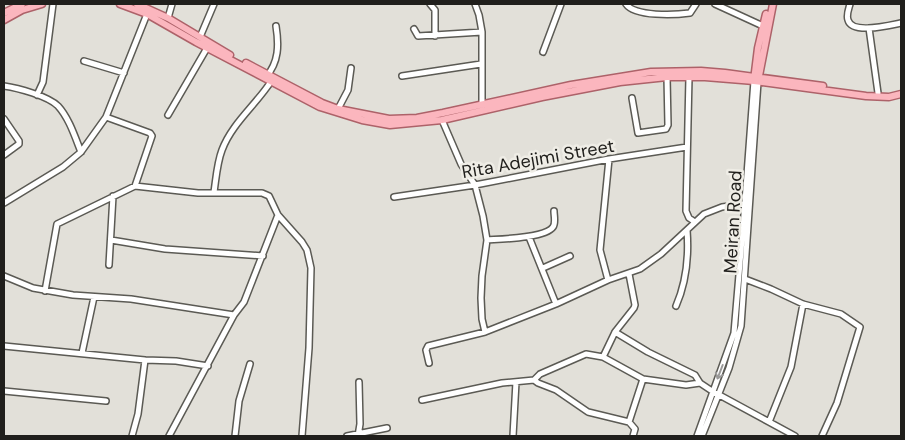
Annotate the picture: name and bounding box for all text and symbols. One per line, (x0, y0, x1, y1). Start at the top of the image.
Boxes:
street label: Rita Adejimi Street (460, 134, 616, 184)
street label: Meiran Road (718, 170, 748, 274)
one-way arrow (715, 364, 724, 379)

